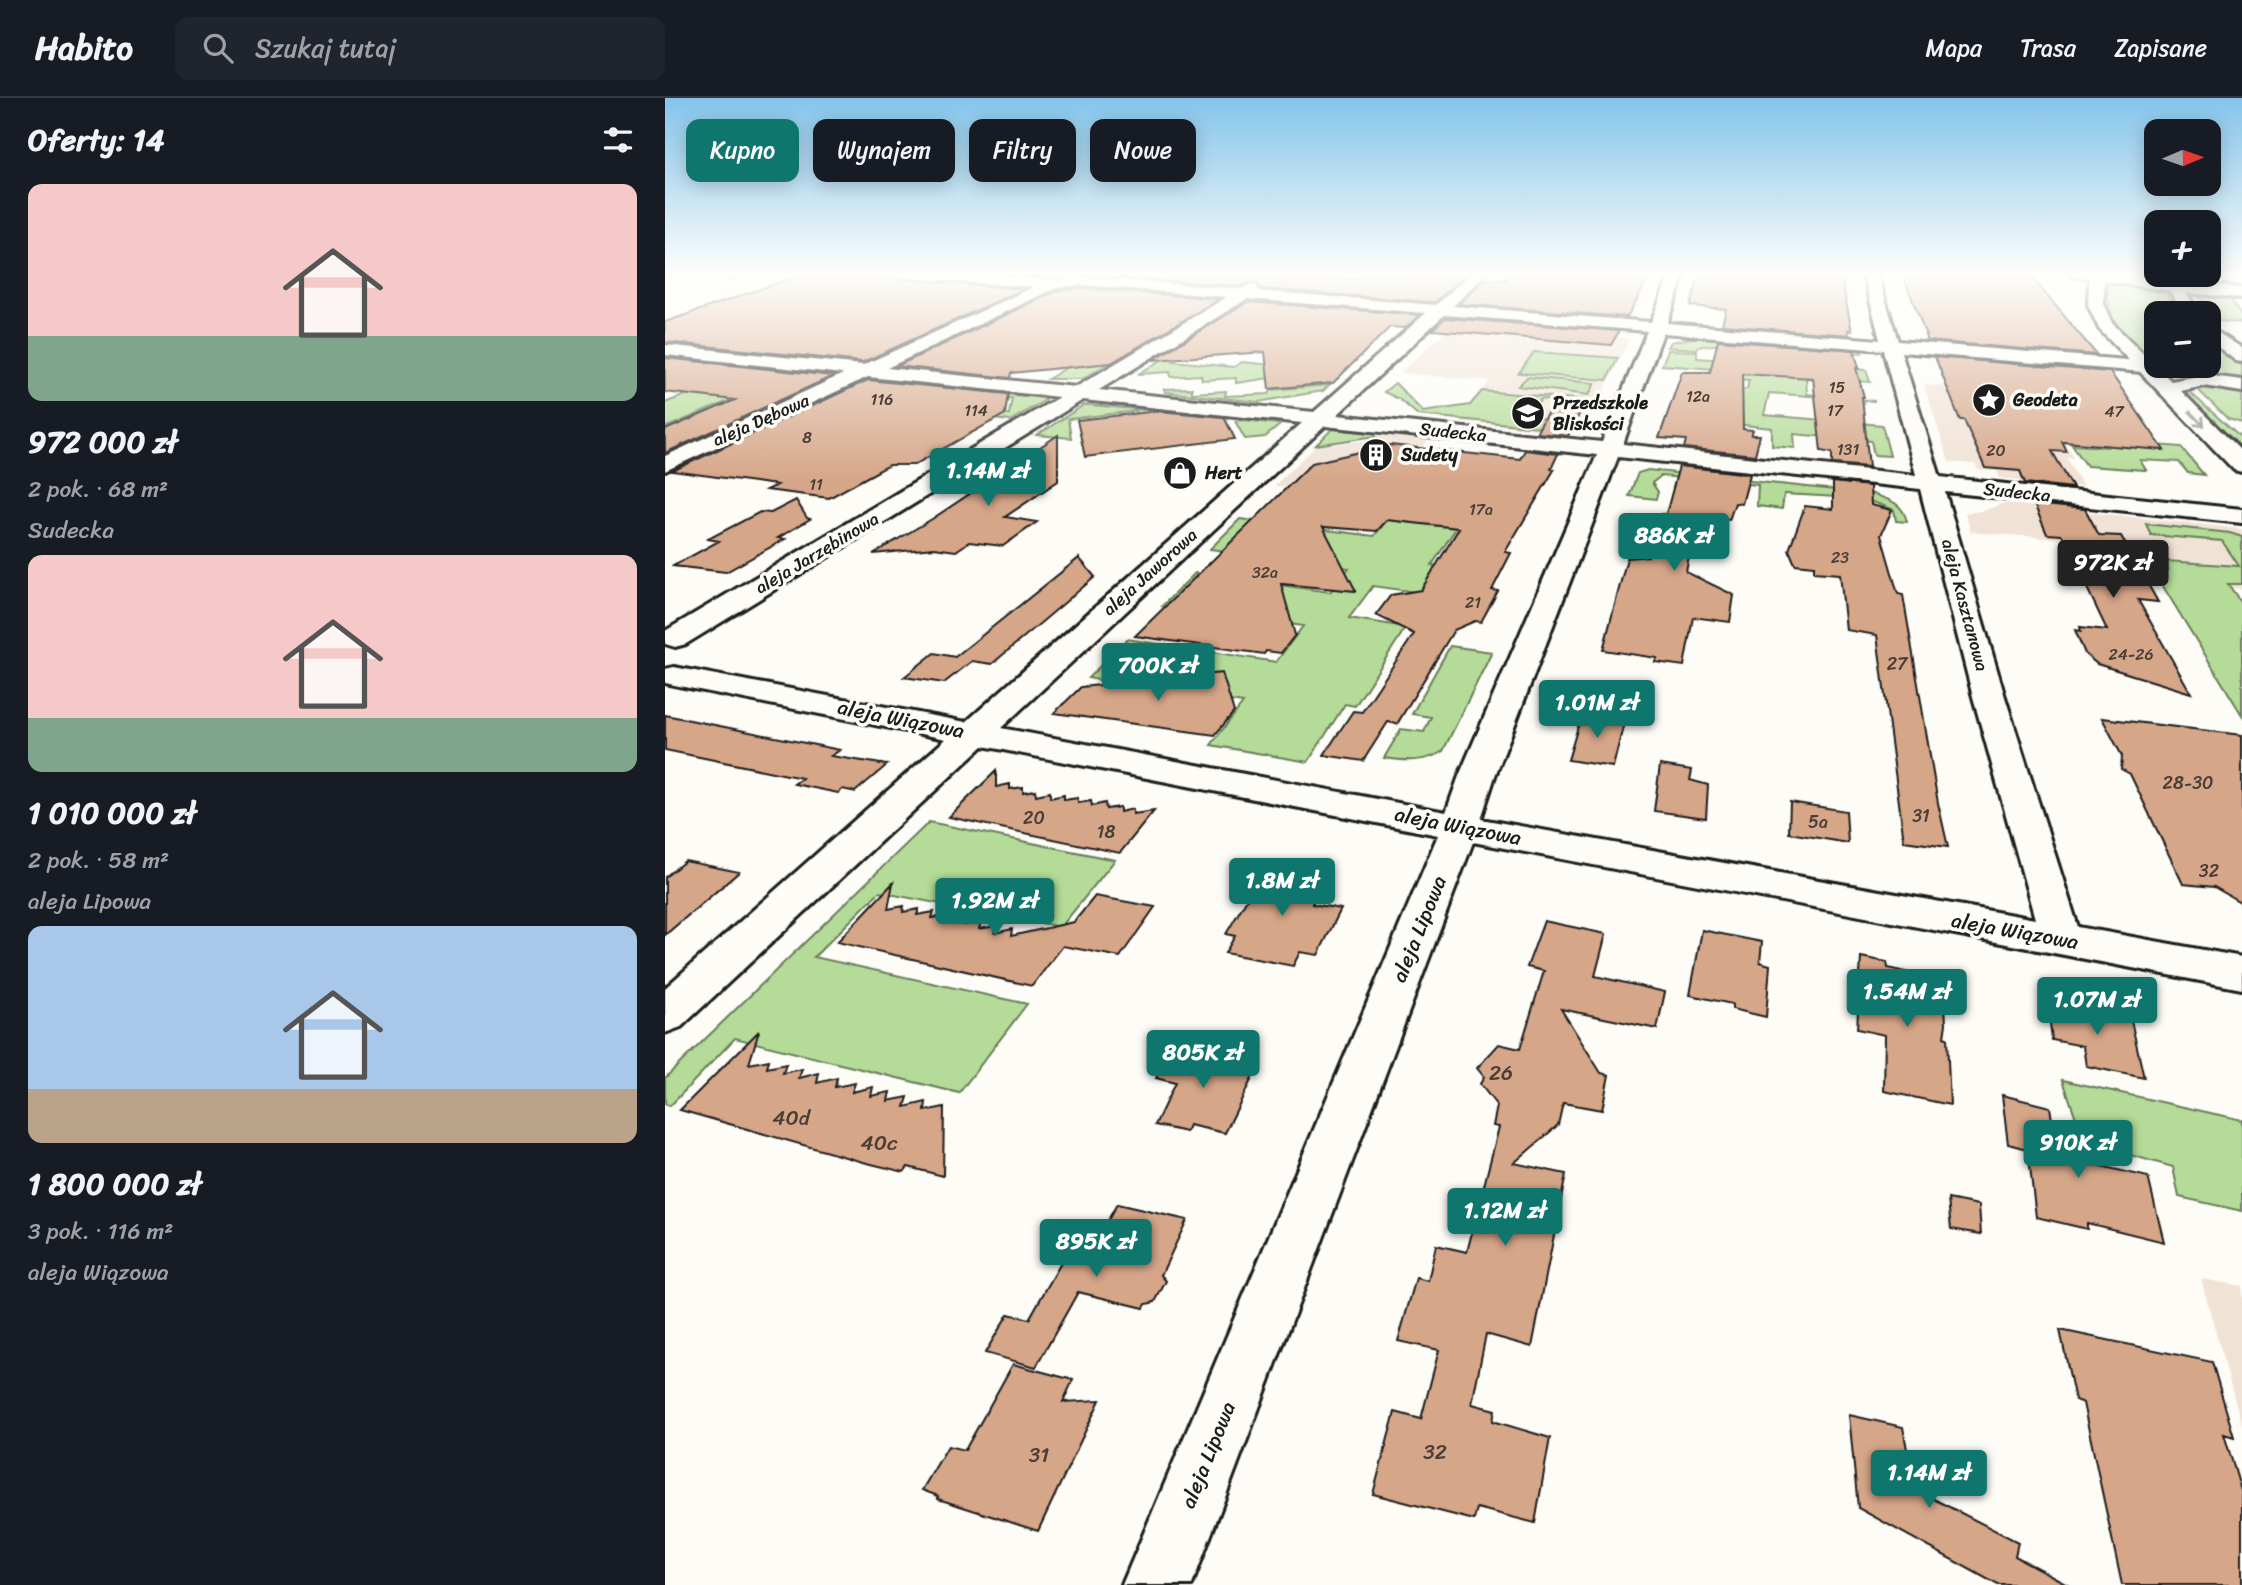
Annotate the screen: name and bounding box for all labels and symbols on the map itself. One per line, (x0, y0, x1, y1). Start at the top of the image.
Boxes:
north arrow (2144, 119, 2221, 196)
house number: 15 (1829, 373, 1846, 402)
place icon: Geodeta (1970, 381, 2008, 419)
house number: 12a (1686, 382, 1710, 411)
street label: aleja Dębowa (707, 384, 816, 456)
place label: Geodeta (2012, 384, 2078, 416)
house number: 116 (871, 385, 893, 414)
place label: Przedszkole Bliskości (1553, 387, 1648, 440)
school or university icon: Przedszkole Bliskości (1509, 394, 1547, 432)
house number: 114 (964, 396, 988, 425)
house number: 17 (1827, 396, 1844, 425)
house number: 47 (2104, 397, 2124, 426)
one-way arrow (2188, 411, 2205, 428)
street label: Sudecka (1418, 413, 1488, 451)
house number: 8 (802, 423, 812, 452)
house number: 131 (1837, 435, 1859, 464)
building icon: Sudety (1357, 436, 1395, 474)
house number: 20 (1986, 436, 2006, 465)
place label: Sudety (1400, 439, 1459, 471)
pin: 1.14M zł (916, 448, 1060, 508)
shop icon: Hert (1161, 454, 1199, 492)
place label: Hert (1204, 457, 1242, 489)
house number: 11 (809, 470, 823, 499)
street label: Sudecka (1982, 473, 2052, 511)
house number: 17a (1469, 495, 1493, 524)
street label: aleja Jarzębinowa (749, 503, 885, 603)
pin: 886K zł (1609, 514, 1739, 573)
street label: aleja Jaworowa (1095, 520, 1205, 624)
street label: aleja Kasztanowa (1932, 535, 1998, 675)
pin: 972K zł (2048, 540, 2178, 600)
house number: 23 (1831, 543, 1849, 572)
house number: 32a (1252, 558, 1278, 587)
house number: 21 (1465, 588, 1481, 617)
house number: 24-26 (2109, 640, 2153, 669)
pin: 700K zł (1093, 644, 1223, 703)
house number: 27 (1887, 648, 1909, 680)
pin: 1.01M zł (1525, 680, 1669, 740)
street label: aleja Wiązowa (834, 688, 968, 750)
house number: 28-30 (2163, 767, 2213, 799)
street label: aleja Wiązowa (1391, 795, 1525, 857)
house number: 31 (1912, 800, 1930, 832)
house number: 20 (1023, 802, 1045, 834)
house number: 5a (1808, 806, 1828, 838)
house number: 18 (1097, 816, 1115, 848)
house number: 32 (2199, 855, 2219, 887)
pin: 1.8M zł (1217, 858, 1347, 918)
street label: aleja Lipowa (1380, 869, 1458, 988)
pin: 1.92M zł (923, 878, 1067, 938)
street label: aleja Wiązowa (1948, 901, 2082, 961)
pin: 1.54M zł (1835, 970, 1979, 1029)
pin: 1.07M zł (2025, 978, 2169, 1037)
pin: 805K zł (1138, 1030, 1268, 1090)
house number: 26 (1489, 1054, 1513, 1092)
house number: 40d (772, 1099, 812, 1137)
pin: 910K zł (2013, 1121, 2143, 1180)
house number: 40c (861, 1124, 898, 1162)
pin: 1.12M zł (1433, 1188, 1577, 1248)
pin: 895K zł (1031, 1220, 1161, 1279)
street label: aleja Lipowa (1169, 1395, 1247, 1514)
house number: 32 (1423, 1433, 1447, 1471)
house number: 31 (1029, 1436, 1049, 1474)
pin: 1.14M zł (1857, 1450, 2001, 1510)

